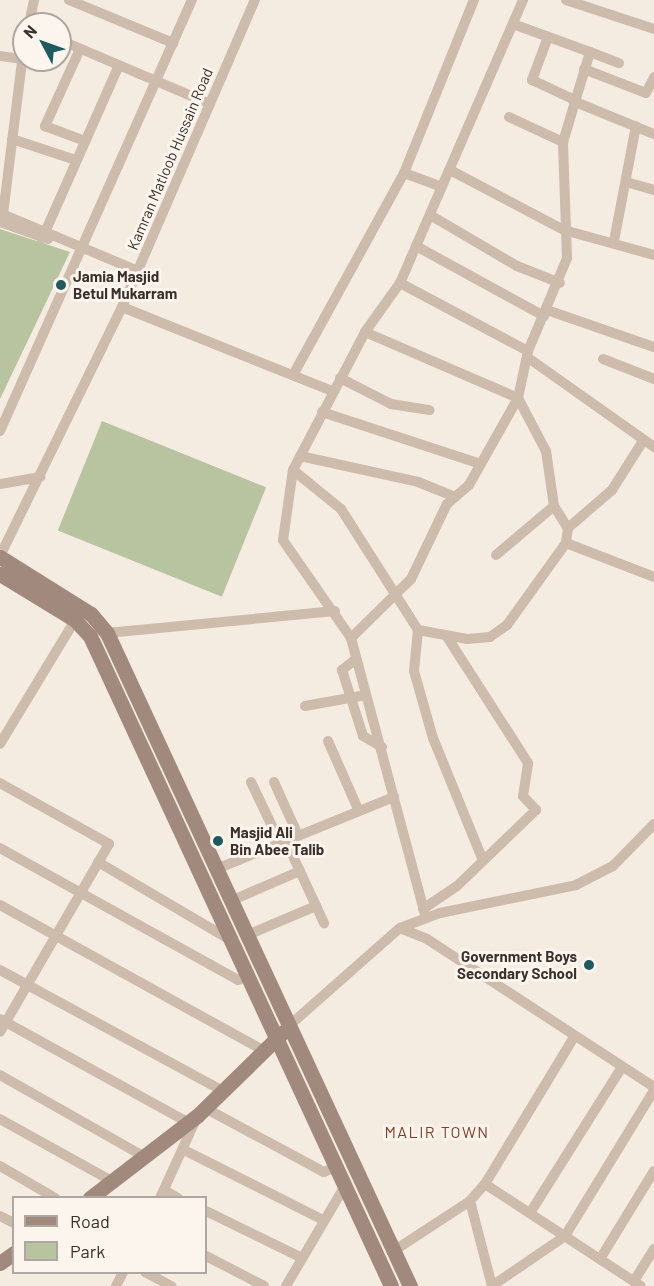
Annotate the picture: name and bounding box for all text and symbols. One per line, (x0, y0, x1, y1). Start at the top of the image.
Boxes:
north arrow (12, 12, 72, 72)
text: N (19, 21, 40, 41)
street label: Kamran Matloob Hussain Road (123, 65, 217, 253)
place label: Jamia Masjid Betul Mukarram (73, 267, 177, 302)
marker: Jamia Masjid Betul Mukarram (54, 278, 68, 292)
place label: Masjid Ali Bin Abee Talib (230, 823, 324, 858)
marker: Masjid Ali Bin Abee Talib (211, 834, 225, 848)
place label: Government Boys Secondary School (457, 947, 577, 982)
marker: Government Boys Secondary School (582, 958, 596, 972)
district label: MALIR TOWN (384, 1122, 490, 1142)
legend (12, 1196, 207, 1274)
text: Road (70, 1210, 110, 1232)
text: Park (70, 1240, 105, 1262)

